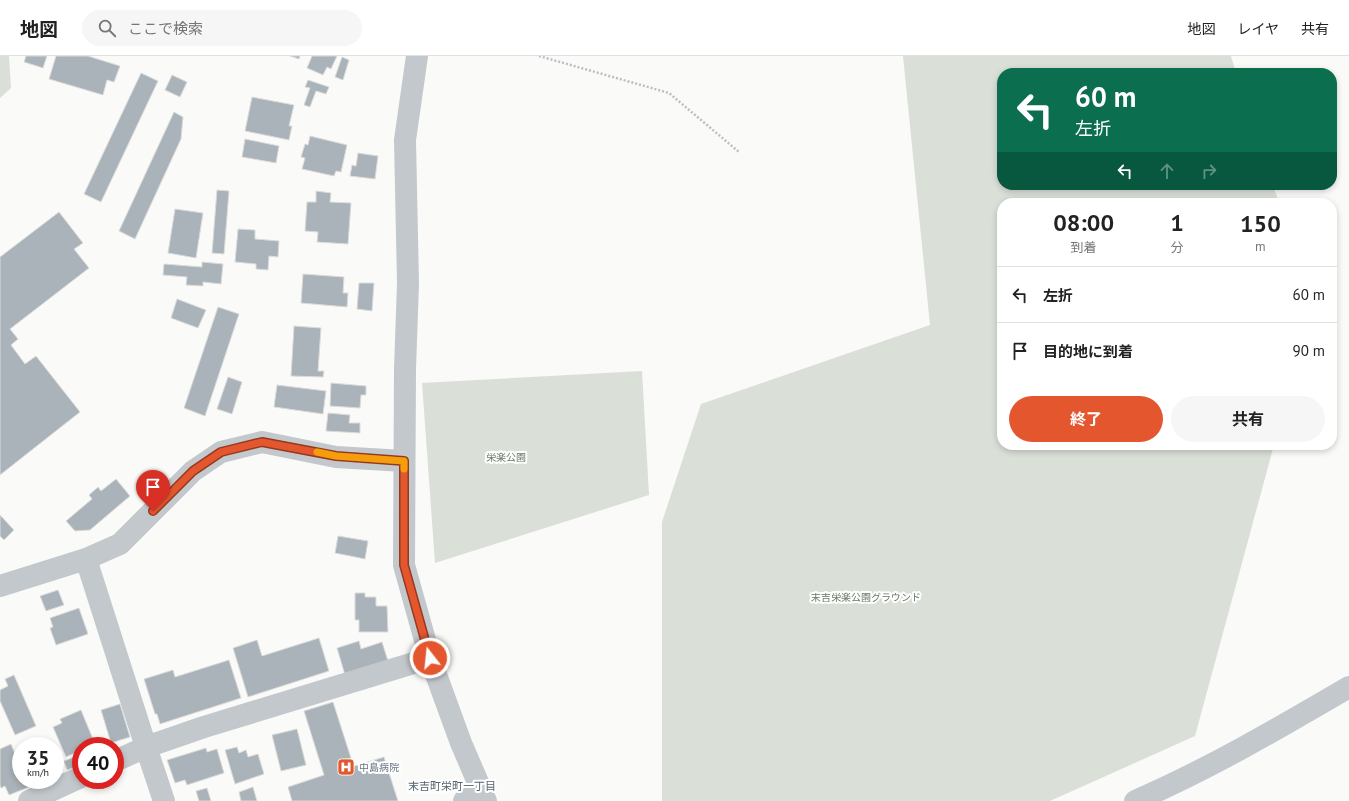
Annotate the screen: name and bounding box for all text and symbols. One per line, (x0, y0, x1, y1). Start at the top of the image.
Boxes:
search box (82, 10, 362, 46)
text: 地図 (20, 17, 58, 41)
icon: search (96, 17, 118, 39)
text: ここで検索 (128, 19, 203, 38)
text: 地図 (1187, 20, 1215, 38)
text: レイヤ (1237, 20, 1279, 38)
text: 共有 (1301, 20, 1329, 38)
text: 60 m (1075, 78, 1136, 115)
icon: left (1009, 84, 1061, 136)
text: 左折 (1075, 117, 1111, 140)
icon: left (1114, 160, 1136, 182)
icon: ahead (1156, 160, 1178, 182)
icon: right (1198, 160, 1220, 182)
text: 08:00 (1053, 207, 1114, 238)
text: 1 (1170, 207, 1184, 238)
text: 150 (1240, 208, 1281, 239)
text: m (1255, 238, 1266, 255)
text: 到着 (1071, 239, 1097, 256)
text: 分 (1171, 239, 1184, 256)
icon: left (1009, 284, 1031, 306)
text: 60 m (1292, 285, 1325, 304)
text: 左折 (1043, 286, 1073, 305)
icon: arrive (1009, 340, 1031, 362)
text: 90 m (1292, 341, 1325, 360)
text: 目的地に到着 (1043, 342, 1133, 361)
button: 終了 (1009, 396, 1163, 442)
button: 共有 (1171, 396, 1325, 442)
park label: 栄楽公園 (486, 451, 526, 464)
pin (136, 470, 170, 511)
icon: arrive (142, 476, 164, 498)
park label: 末吉栄楽公園グラウンド (811, 591, 921, 604)
position arrow (409, 637, 451, 679)
speed limit sign: 40 (72, 737, 124, 789)
text: 35 (27, 745, 49, 771)
hospital icon: 中島病院 (336, 757, 356, 777)
place label: 中島病院 (359, 761, 399, 774)
text: km/h (27, 766, 49, 779)
district label: 末吉町栄町一丁目 (408, 779, 496, 793)

